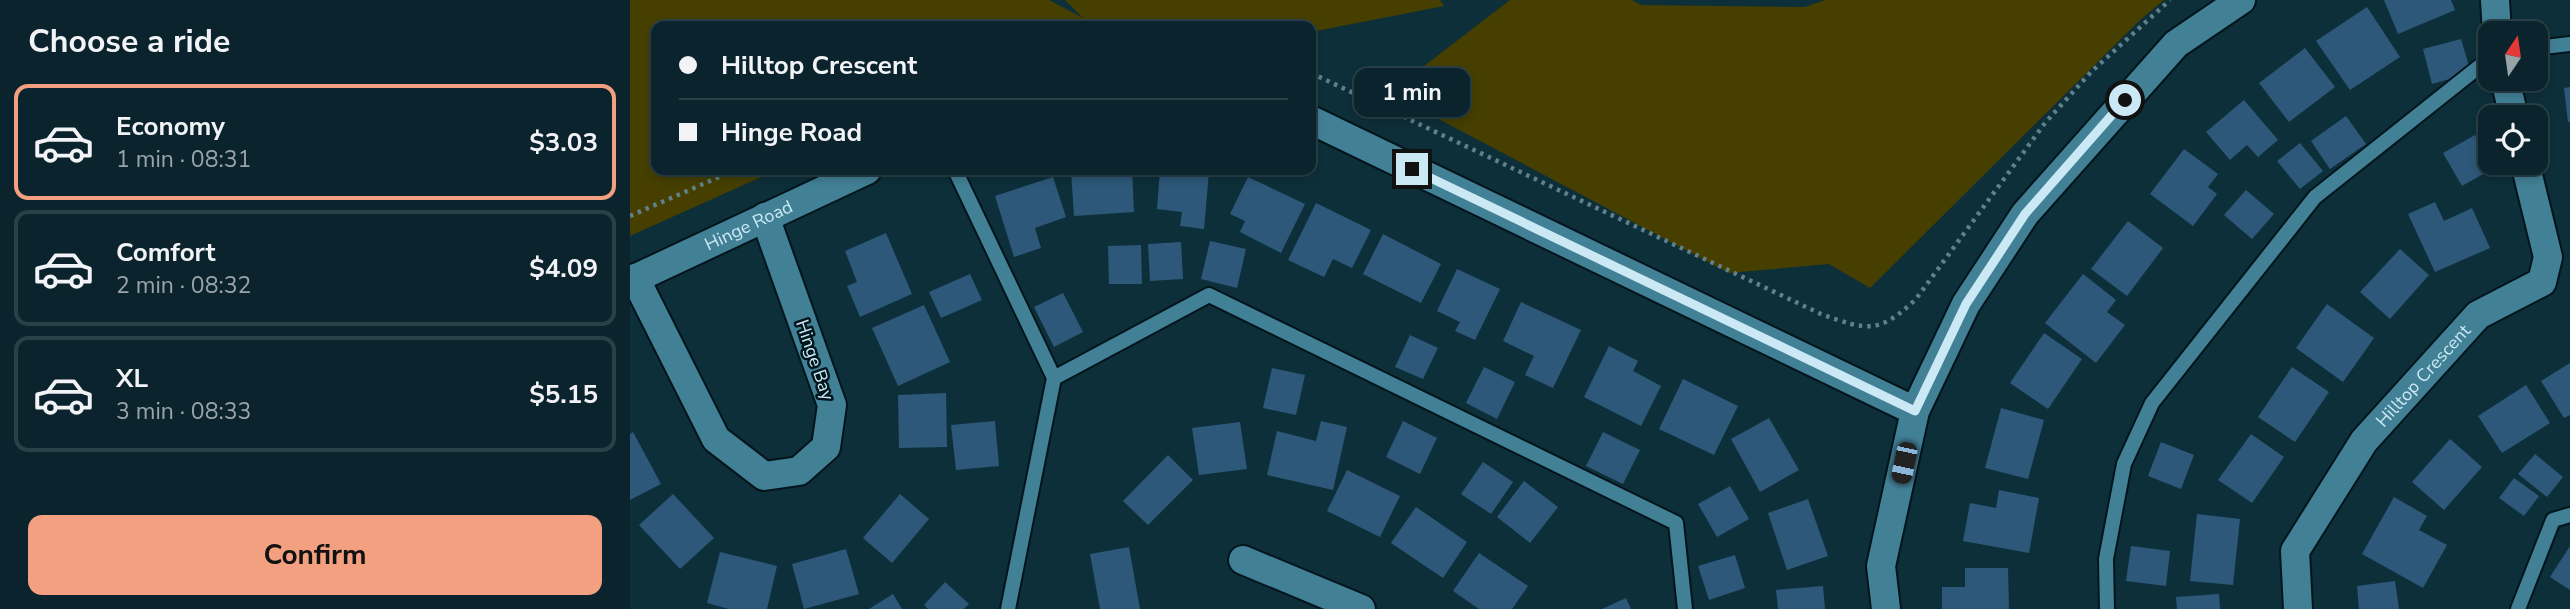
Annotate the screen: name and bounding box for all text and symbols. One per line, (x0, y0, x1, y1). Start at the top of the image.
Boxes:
text: Choose a ride (28, 20, 230, 63)
north arrow (2478, 21, 2548, 91)
map controls (2478, 21, 2548, 175)
text: Hilltop Crescent (721, 48, 917, 83)
callout: 1 min (1354, 68, 1470, 116)
text: 1 min (1382, 77, 1442, 108)
route start (2109, 84, 2141, 116)
button: locate (2478, 105, 2548, 175)
text: Economy (116, 109, 225, 144)
icon: car (32, 111, 95, 174)
text: Hinge Road (721, 115, 862, 150)
text: $3.03 (529, 125, 598, 160)
text: 1 min · 08:31 (116, 144, 251, 175)
route end (1396, 153, 1428, 185)
street label: Hinge Road (701, 194, 797, 256)
text: Comfort (116, 235, 216, 270)
icon: car (32, 237, 95, 300)
text: $4.09 (529, 251, 598, 286)
text: 2 min · 08:32 (116, 270, 251, 301)
street label: Hinge Bay (790, 317, 840, 404)
street label: Hilltop Crescent (2370, 319, 2476, 432)
text: XL (116, 361, 148, 396)
icon: car (32, 363, 95, 426)
text: $5.15 (529, 377, 598, 412)
text: 3 min · 08:33 (116, 396, 251, 427)
car (1890, 440, 1919, 486)
button: Confirm (28, 515, 602, 595)

